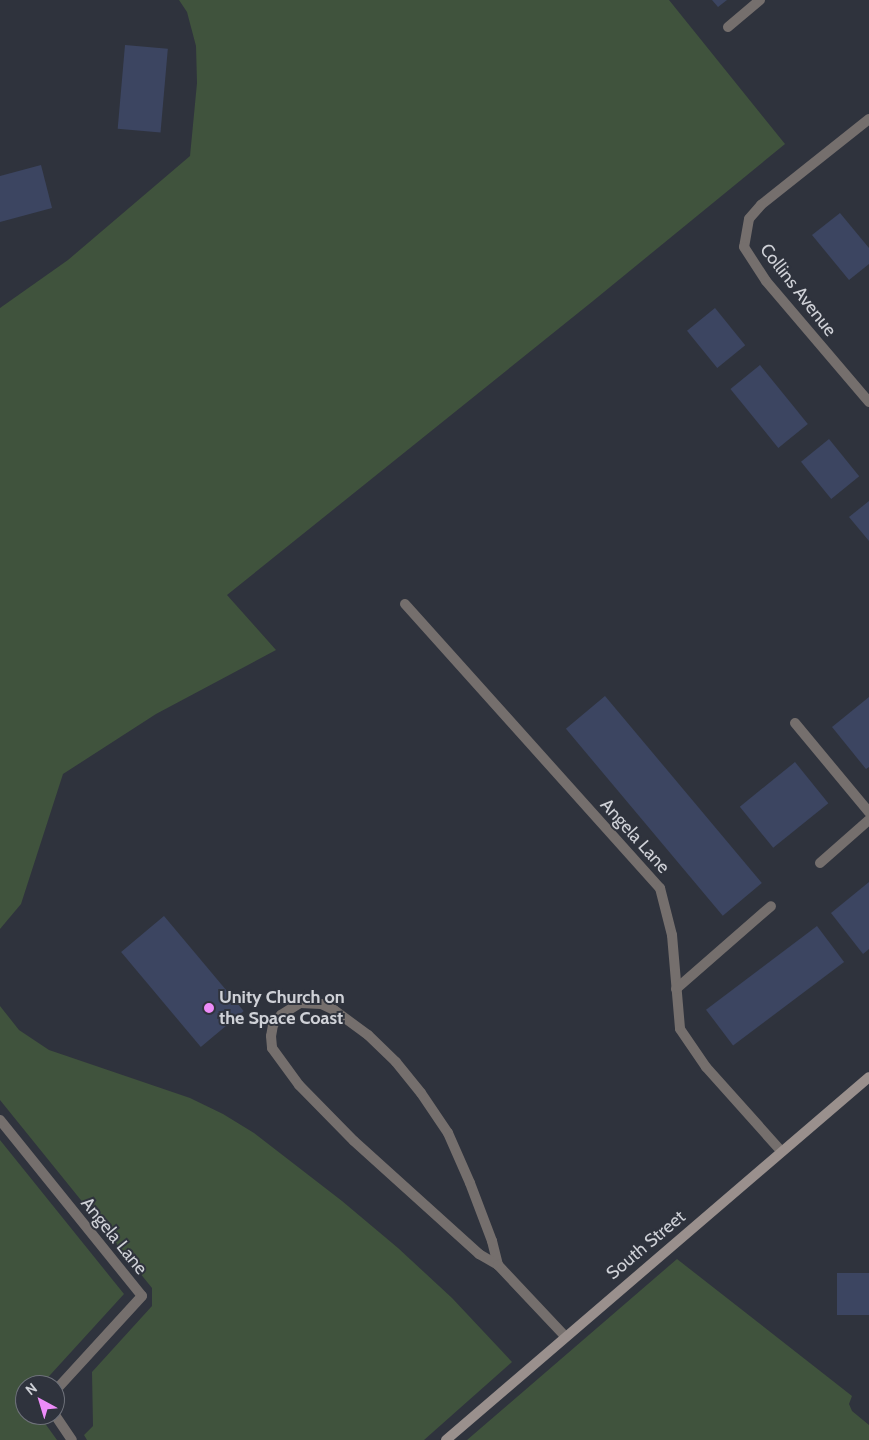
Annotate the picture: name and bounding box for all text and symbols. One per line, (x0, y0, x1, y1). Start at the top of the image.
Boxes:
street label: Collins Avenue (755, 239, 841, 341)
street label: Angela Lane (596, 794, 674, 878)
place label: Unity Church on the Space Coast (219, 987, 345, 1030)
marker: Unity Church on the Space Coast (203, 1002, 215, 1014)
street label: Angela Lane (76, 1193, 152, 1279)
street label: South Street (602, 1206, 690, 1284)
north arrow (15, 1375, 65, 1425)
text: N (22, 1379, 41, 1399)

